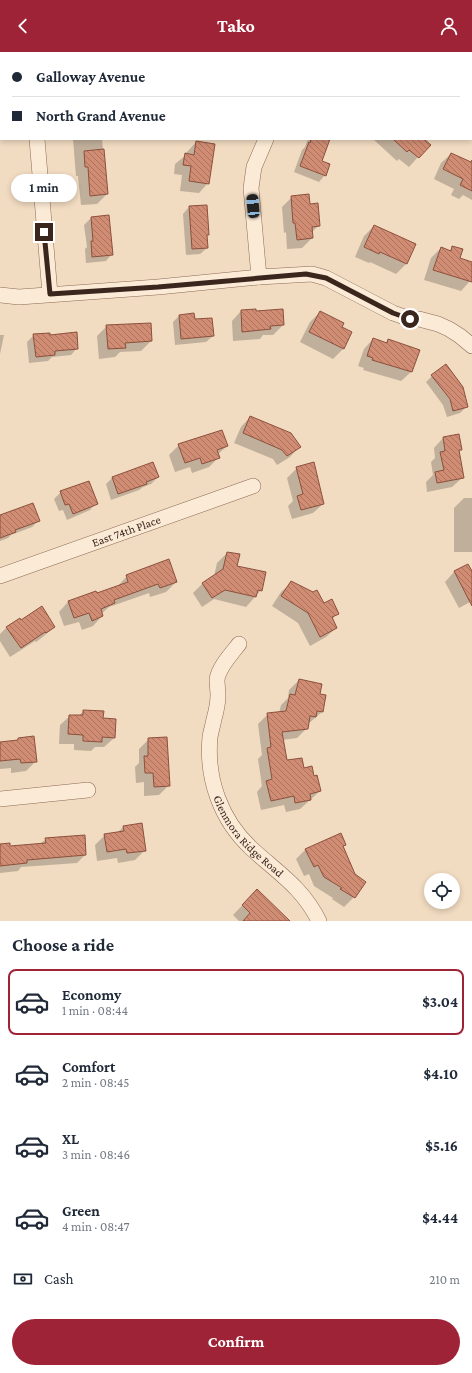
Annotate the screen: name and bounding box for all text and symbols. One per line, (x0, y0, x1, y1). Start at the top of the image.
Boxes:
icon: back (12, 15, 34, 37)
icon: person (438, 15, 460, 37)
text: Tako (217, 16, 255, 36)
text: Galloway Avenue (36, 69, 145, 85)
text: North Grand Avenue (36, 108, 166, 124)
callout: 1 min (11, 174, 77, 202)
text: 1 min (29, 180, 59, 195)
car (246, 194, 260, 218)
route end (35, 223, 53, 241)
route start (401, 310, 419, 328)
street label: East 74th Place (90, 512, 162, 550)
street label: Glenmora Ridge Road (210, 793, 287, 881)
map controls (424, 873, 460, 909)
button: locate (424, 873, 460, 909)
text: Choose a ride (12, 935, 114, 955)
icon: car (14, 984, 50, 1020)
text: Economy (62, 987, 121, 1003)
text: $3.04 (422, 994, 458, 1010)
text: 1 min · 08:44 (62, 1003, 128, 1018)
icon: car (14, 1056, 50, 1092)
text: Comfort (62, 1059, 116, 1075)
text: $4.10 (424, 1066, 458, 1082)
text: 2 min · 08:45 (62, 1075, 130, 1090)
icon: car (14, 1128, 50, 1164)
text: XL (62, 1131, 79, 1147)
text: $5.16 (425, 1138, 458, 1154)
text: 3 min · 08:46 (62, 1147, 130, 1162)
icon: car (14, 1200, 50, 1236)
text: Green (62, 1203, 100, 1219)
text: $4.44 (422, 1210, 458, 1226)
text: 4 min · 08:47 (62, 1219, 130, 1234)
icon: cash (12, 1268, 34, 1290)
text: Cash (44, 1271, 74, 1287)
text: 210 m (429, 1272, 460, 1287)
button: Confirm (12, 1319, 460, 1365)

